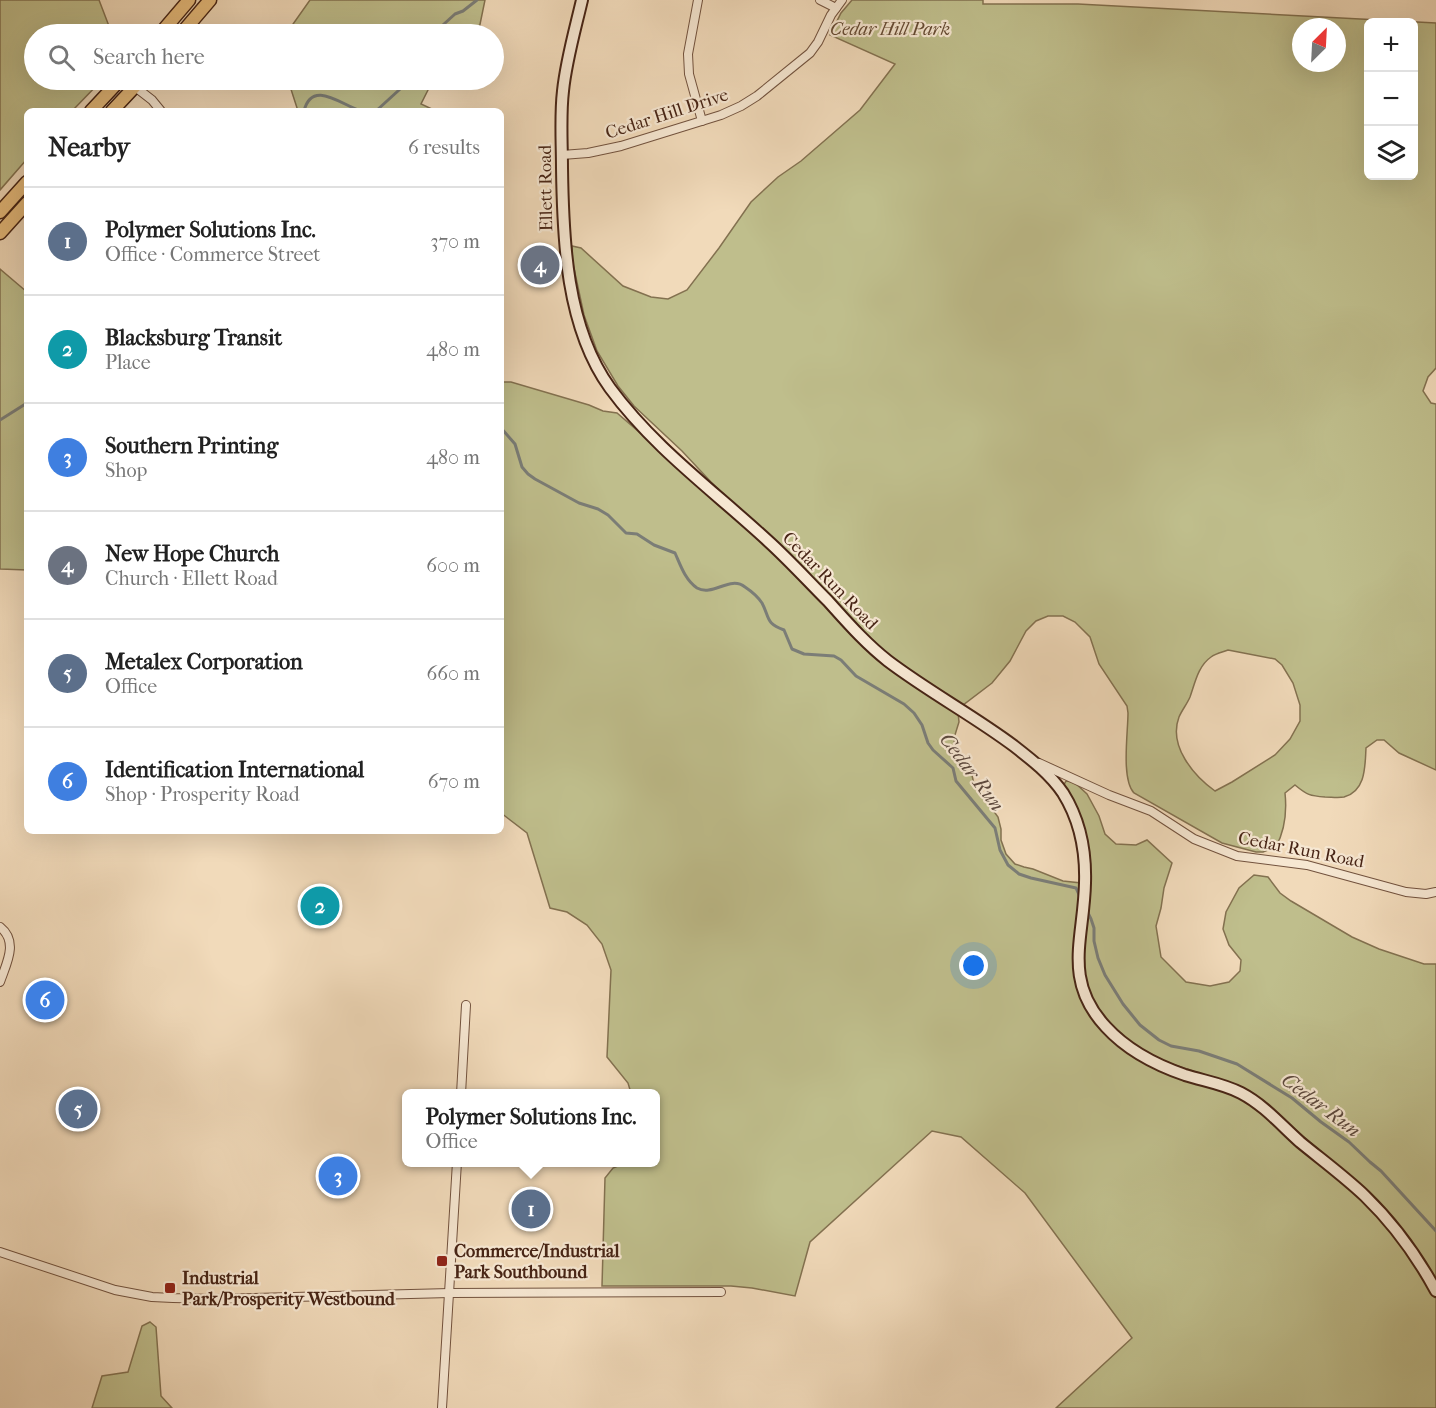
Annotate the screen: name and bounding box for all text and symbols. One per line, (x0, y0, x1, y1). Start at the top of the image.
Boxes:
north arrow (1292, 18, 1346, 72)
map controls (1364, 18, 1418, 180)
button: + (1364, 18, 1418, 72)
park label: Cedar Hill Park (830, 19, 950, 40)
search box (24, 24, 504, 90)
icon: search (45, 41, 78, 74)
text: Search here (93, 44, 205, 70)
button: − (1364, 72, 1418, 126)
street label: Cedar Hill Drive (603, 84, 731, 144)
button: layers (1364, 126, 1418, 180)
text: Nearby (48, 132, 130, 163)
text: 6 results (408, 136, 480, 159)
street label: Ellett Road (535, 144, 557, 231)
text: Polymer Solutions Inc. (105, 217, 316, 243)
text: 1 (64, 230, 71, 253)
text: 370 m (430, 230, 480, 253)
pin: 4 (520, 242, 560, 288)
text: Office · Commerce Street (105, 243, 320, 266)
text: Blacksburg Transit (105, 325, 282, 351)
text: 2 (62, 338, 73, 361)
text: 480 m (426, 338, 480, 361)
text: Place (105, 351, 151, 374)
text: Southern Printing (105, 433, 278, 459)
text: 3 (63, 446, 72, 469)
text: 480 m (426, 446, 480, 469)
text: Shop (105, 459, 147, 482)
street label: Cedar Run Road (778, 528, 882, 634)
text: New Hope Church (105, 541, 279, 567)
text: 4 (62, 554, 73, 577)
text: 600 m (426, 554, 480, 577)
text: Church · Ellett Road (105, 567, 278, 590)
text: Metalex Corporation (105, 649, 303, 675)
text: 5 (63, 662, 72, 685)
text: 660 m (426, 662, 480, 685)
text: Office (105, 675, 157, 698)
water label: Cedar Run (935, 728, 1009, 816)
text: Identification International (105, 757, 364, 783)
text: 6 (62, 770, 73, 793)
text: 670 m (428, 770, 480, 793)
text: Shop · Prosperity Road (105, 783, 300, 806)
street label: Cedar Run Road (1236, 827, 1366, 873)
pin: 2 (300, 884, 340, 928)
your location (959, 951, 988, 980)
pin: 6 (26, 978, 64, 1022)
water label: Cedar Run (1277, 1068, 1365, 1142)
pin: 5 (58, 1086, 98, 1132)
popup (402, 1089, 660, 1167)
text: Polymer Solutions Inc. (426, 1104, 636, 1130)
text: Office (426, 1130, 478, 1153)
pin: 3 (318, 1154, 358, 1198)
pin: 1 (512, 1186, 550, 1232)
place label: Commerce/Industrial Park Southbound (454, 1241, 620, 1283)
marker: Commerce/Industrial Park Southbound (435, 1254, 449, 1268)
place label: Industrial Park/Prosperity Westbound (182, 1268, 396, 1310)
marker: Industrial Park/Prosperity Westbound (163, 1281, 177, 1295)

